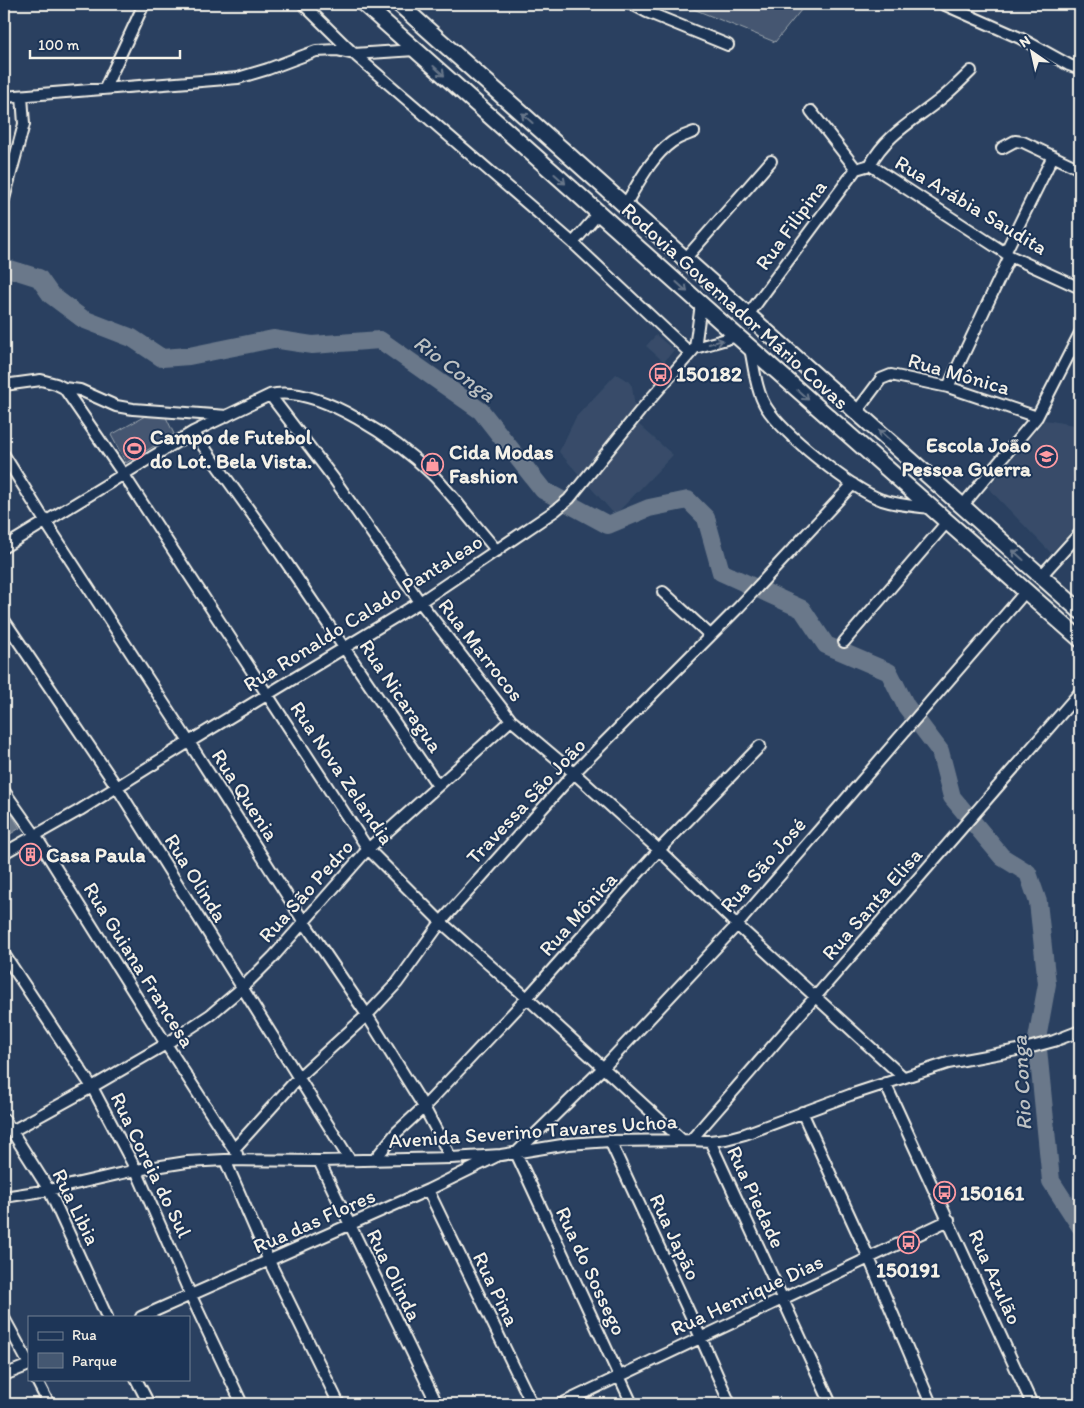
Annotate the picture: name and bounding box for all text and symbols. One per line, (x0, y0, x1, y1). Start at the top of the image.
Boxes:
scale bar (30, 28, 180, 60)
north arrow (1006, 28, 1056, 78)
text: N (1016, 32, 1034, 51)
text: 100 m (38, 36, 80, 54)
one-way arrow (432, 66, 445, 77)
one-way arrow (521, 112, 534, 124)
street label: Rua Arábia Saudita (891, 149, 1052, 260)
one-way arrow (554, 173, 567, 185)
street label: Rua Filipina (750, 175, 832, 275)
street label: Rodovia Governador Mário Covas (617, 197, 854, 414)
one-way arrow (675, 282, 688, 293)
water label: Rio Conga (408, 329, 501, 408)
one-way arrow (707, 337, 723, 347)
street label: Rua Mônica (905, 347, 1013, 400)
place label: 150182 (676, 361, 742, 386)
bus stop icon: 150182 (648, 362, 672, 386)
one-way arrow (797, 389, 810, 401)
place label: Campo de Futebol do Lot. Bela Vista. (150, 424, 313, 473)
one-way arrow (878, 429, 891, 441)
place label: Escola João Pessoa Guerra (901, 432, 1032, 481)
sports icon: Campo de Futebol do Lot. Bela Vista. (122, 437, 146, 461)
place label: Cida Modas Fashion (449, 439, 554, 488)
school or university icon: Escola João Pessoa Guerra (1035, 445, 1059, 469)
shop icon: Cida Modas Fashion (421, 452, 445, 476)
street label: Rua Ronaldo Calado Pantaleao (238, 528, 487, 697)
one-way arrow (1012, 549, 1025, 561)
street label: Rua Marrocos (433, 593, 529, 706)
street label: Rua Nicaragua (354, 634, 449, 757)
street label: Rua Nova Zelandia (285, 696, 400, 849)
street label: Travessa São João (461, 732, 591, 869)
street label: Rua Quenia (207, 744, 284, 845)
street label: Rua São José (715, 812, 811, 917)
street label: Rua Olinda (159, 829, 233, 927)
street label: Rua São Pedro (253, 834, 358, 947)
place label: Casa Paula (46, 842, 146, 867)
street label: Rua Santa Elisa (816, 842, 927, 965)
building icon: Casa Paula (18, 843, 42, 867)
street label: Rua Mônica (533, 866, 622, 961)
street label: Rua Guiana Francesa (78, 877, 201, 1052)
water label: Rio Conga (1005, 1034, 1037, 1131)
street label: Rua Coreia do Sul (105, 1088, 198, 1242)
street label: Avenida Severino Tavares Uchoa (388, 1108, 678, 1153)
street label: Rua Piedade (722, 1142, 791, 1252)
street label: Rua Libia (47, 1164, 106, 1249)
place label: 150161 (960, 1180, 1025, 1205)
bus stop icon: 150161 (932, 1181, 956, 1205)
street label: Rua das Flores (249, 1182, 379, 1259)
street label: Rua Japão (645, 1189, 706, 1284)
street label: Rua do Sossego (551, 1202, 632, 1339)
street label: Rua Olinda (361, 1225, 427, 1325)
street label: Rua Azulão (963, 1225, 1028, 1328)
bus stop icon: 150191 (896, 1231, 920, 1255)
street label: Rua Pina (468, 1248, 525, 1330)
street label: Rua Henrique Dias (667, 1248, 827, 1341)
place label: 150191 (876, 1257, 940, 1282)
legend (28, 1316, 190, 1380)
text: Rua (72, 1326, 97, 1344)
text: Parque (72, 1352, 117, 1370)

